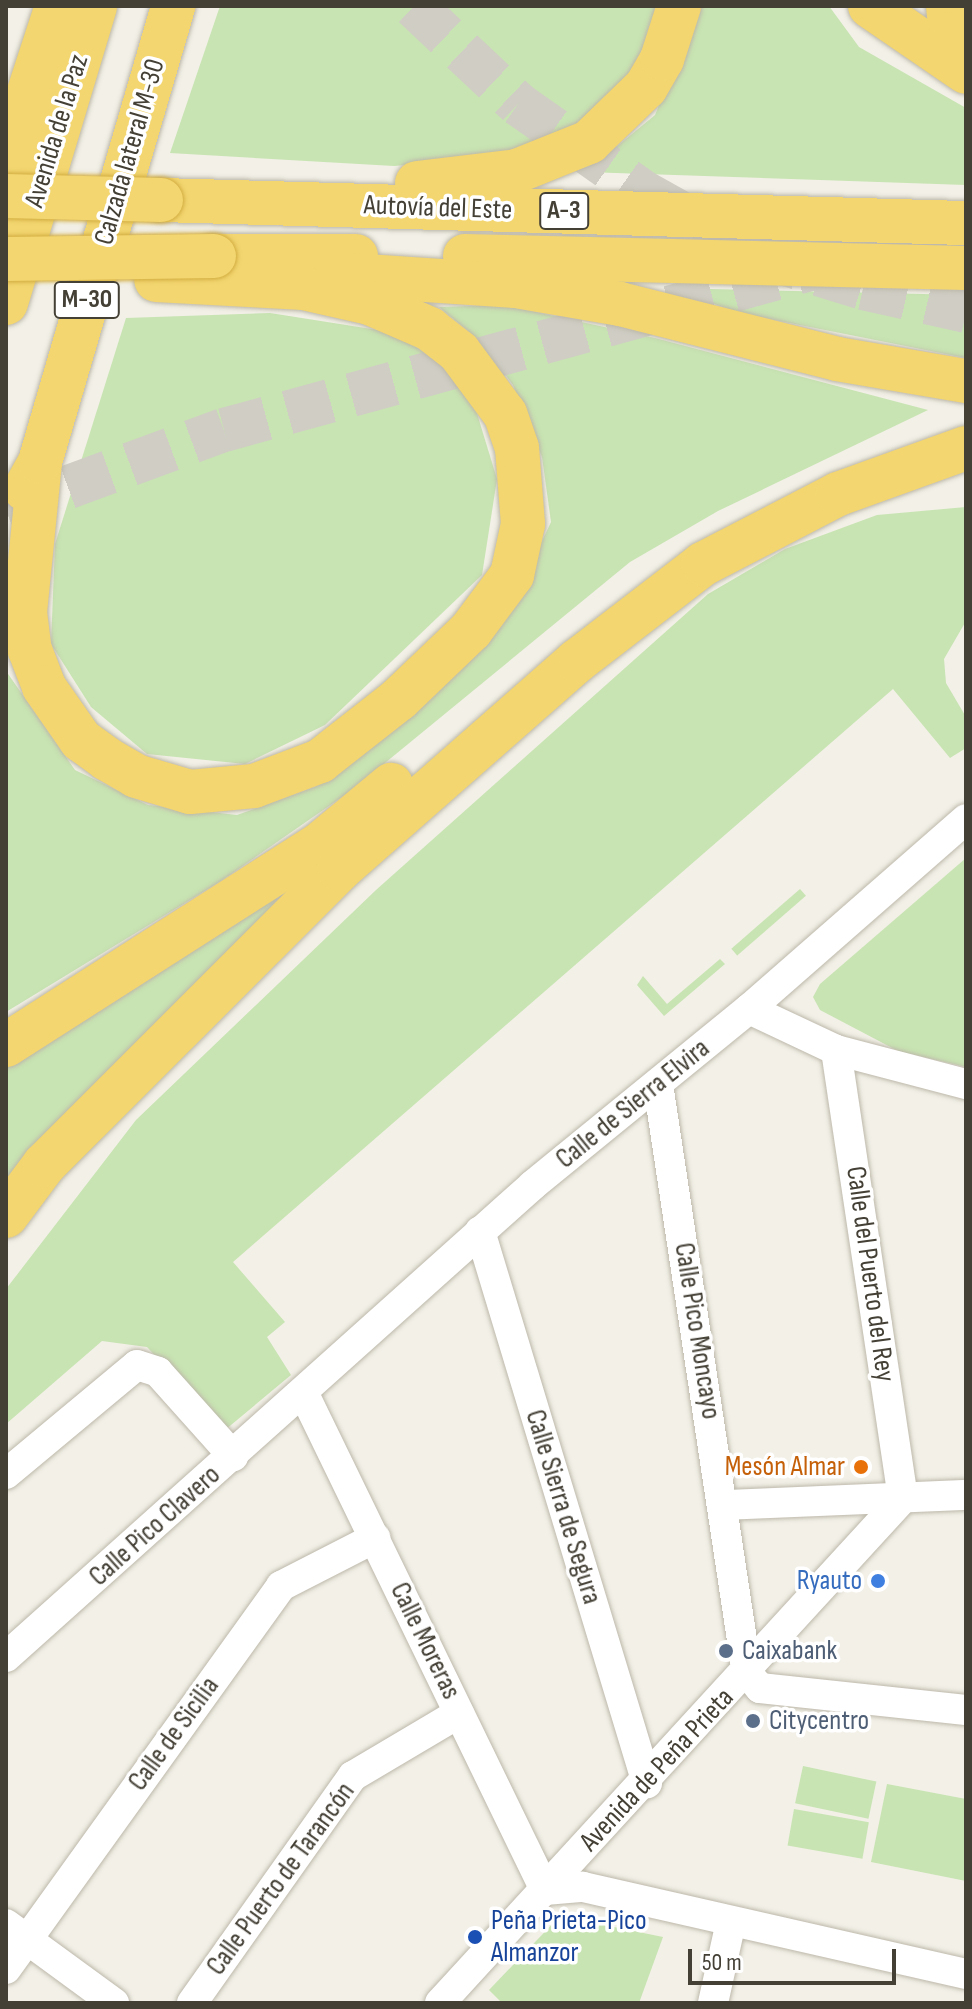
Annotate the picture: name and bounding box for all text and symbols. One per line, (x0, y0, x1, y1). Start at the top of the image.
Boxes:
street label: Avenida de la Paz (18, 51, 96, 211)
street label: Calzada lateral M-30 (87, 55, 173, 249)
street label: Autovía del Este (363, 189, 513, 227)
road number: A-3 (538, 189, 590, 233)
road number: M-30 (53, 278, 121, 322)
street label: Calle de Sierra Elvira (549, 1032, 717, 1176)
street label: Calle del Puerto del Rey (838, 1164, 902, 1384)
street label: Calle Pico Moncayo (666, 1240, 728, 1422)
street label: Calle Sierra de Segura (518, 1406, 608, 1608)
place label: Mesón Almar (725, 1450, 845, 1484)
street label: Calle Pico Clavero (83, 1458, 227, 1594)
marker: Mesón Almar (852, 1458, 870, 1476)
place label: Ryauto (797, 1564, 862, 1598)
marker: Ryauto (869, 1572, 887, 1590)
street label: Calle Moreras (382, 1577, 468, 1705)
place label: Caixabank (742, 1634, 837, 1668)
marker: Caixabank (717, 1642, 735, 1660)
street label: Calle de Sicilia (121, 1670, 227, 1798)
street label: Avenida de Peña Prieta (573, 1681, 741, 1859)
place label: Citycentro (769, 1704, 869, 1738)
marker: Citycentro (744, 1712, 762, 1730)
street label: Calle Puerto de Tarancón (200, 1776, 362, 1982)
place label: Peña Prieta-Pico Almanzor (491, 1904, 647, 1970)
marker: Peña Prieta-Pico Almanzor (466, 1928, 484, 1946)
scale bar (692, 1933, 900, 1983)
text: 50 m (702, 1948, 742, 1977)

